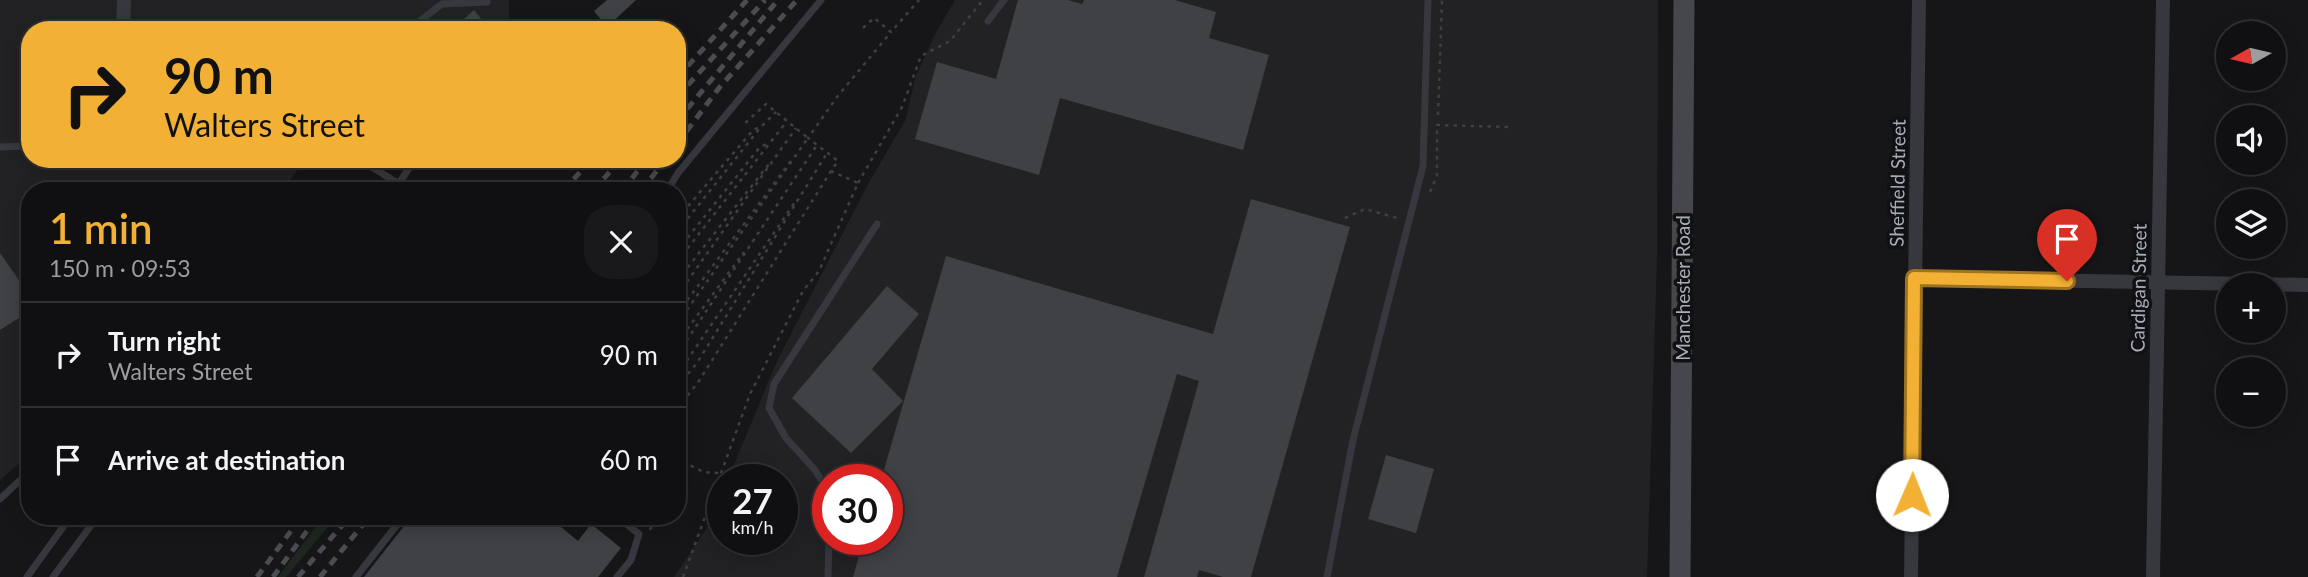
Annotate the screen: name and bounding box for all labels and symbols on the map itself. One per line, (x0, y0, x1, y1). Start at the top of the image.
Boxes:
north arrow (2216, 21, 2286, 91)
street label: Sheffield Street (1884, 119, 1910, 247)
pin (2037, 209, 2097, 281)
street label: Manchester Road (1671, 215, 1694, 361)
street label: Cardigan Street (2125, 223, 2151, 353)
position arrow (1875, 458, 1949, 532)
speed limit sign: 30 (812, 464, 903, 555)

